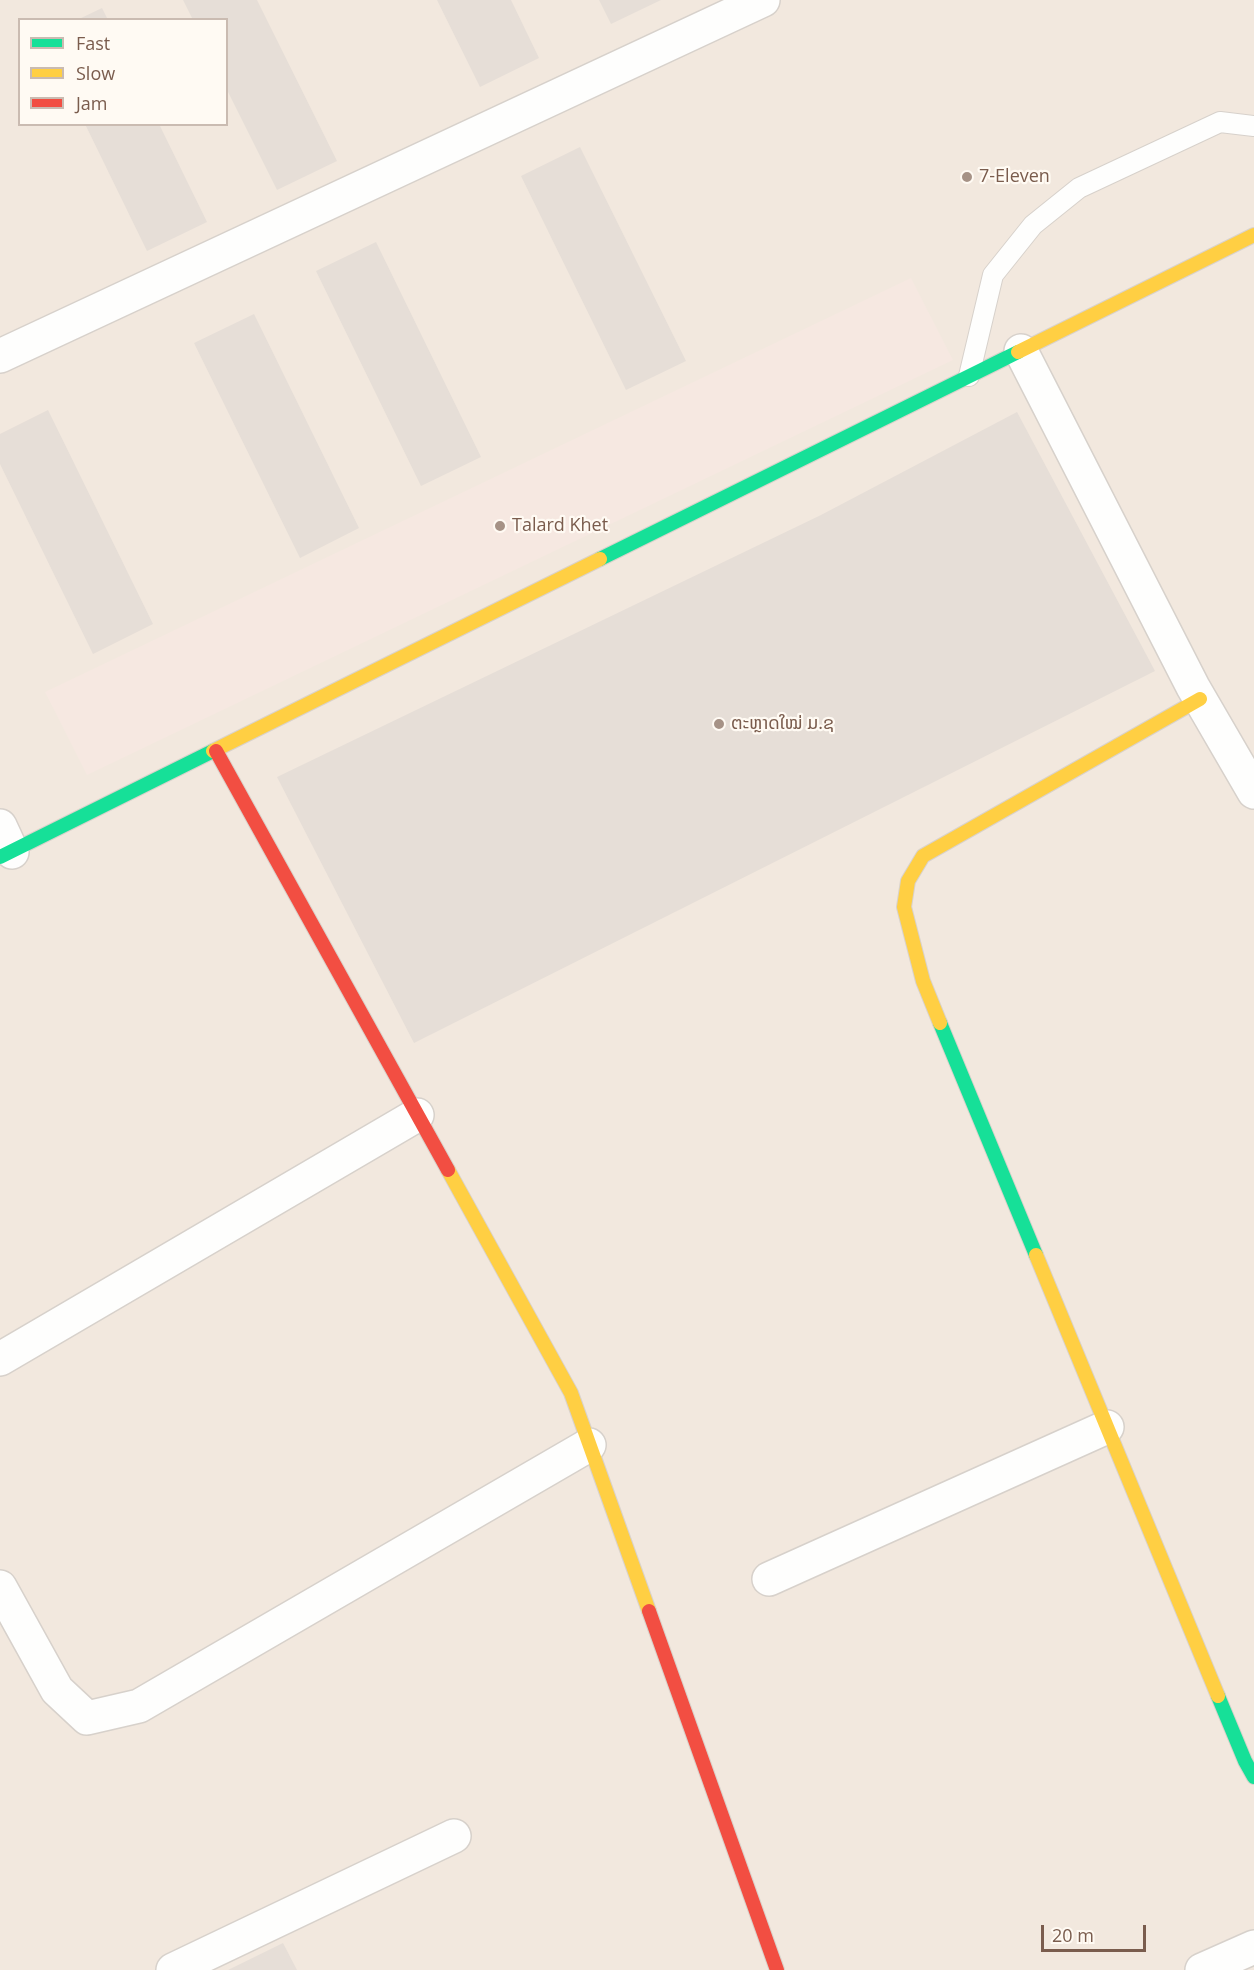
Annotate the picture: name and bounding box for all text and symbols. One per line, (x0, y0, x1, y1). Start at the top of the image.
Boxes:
legend (18, 18, 228, 126)
text: Fast (76, 31, 110, 55)
text: Slow (76, 61, 115, 85)
text: Jam (76, 91, 108, 115)
place label: 7-Eleven (979, 166, 1050, 188)
marker: 7-Eleven (960, 170, 974, 184)
place label: Talard Khet (512, 515, 608, 537)
marker: Talard Khet (493, 519, 507, 533)
place label: ຕະຫຼາດໃໝ່ ມ.ຊ (731, 713, 834, 735)
marker: ຕະຫຼາດໃໝ່ ມ.ຊ (712, 717, 726, 731)
scale bar (1044, 1913, 1149, 1951)
text: 20 m (1052, 1923, 1094, 1947)

